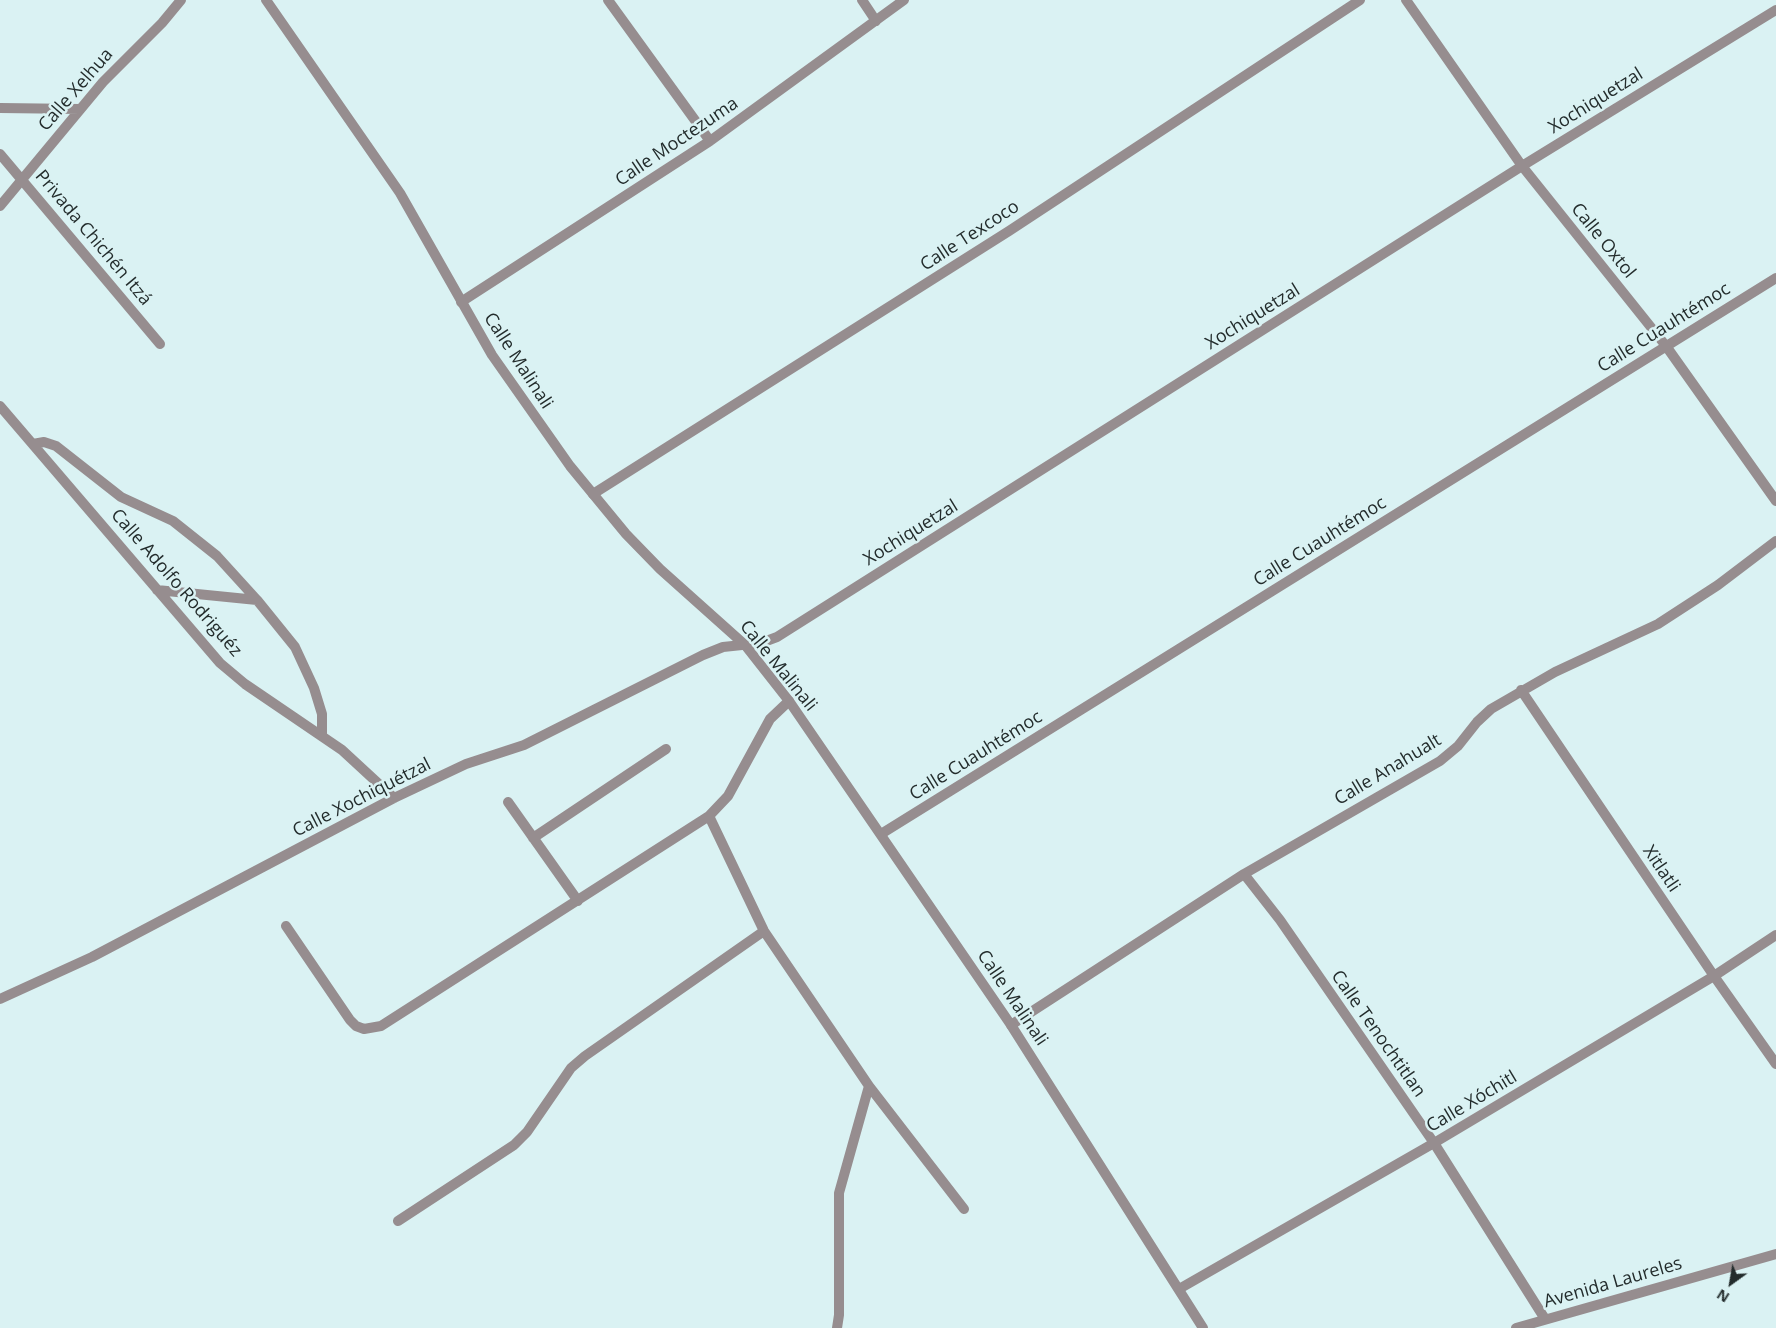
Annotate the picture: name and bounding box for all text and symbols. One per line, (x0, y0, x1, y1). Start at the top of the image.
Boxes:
street label: Calle Xelhua (34, 44, 118, 136)
street label: Xochiquetzal (1545, 63, 1647, 139)
street label: Calle Moctezuma (611, 93, 743, 191)
street label: Privada Chichén Itzá (30, 166, 156, 310)
street label: Calle Texcoco (917, 196, 1023, 276)
street label: Calle Oxtol (1566, 199, 1640, 283)
street label: Calle Cuauhtémoc (1594, 278, 1734, 378)
street label: Xochiquetzal (1202, 279, 1304, 355)
street label: Calle Malinali (479, 309, 557, 413)
street label: Calle Cuauhtémoc (1250, 492, 1390, 592)
street label: Xochiquetzal (860, 495, 962, 571)
street label: Calle Adolfo Rodriguéz (106, 505, 246, 661)
street label: Calle Malinali (735, 616, 821, 716)
street label: Calle Cuauhtémoc (906, 706, 1046, 806)
street label: Calle Anahualt (1331, 730, 1445, 810)
street label: Calle Xochiquétzal (289, 754, 435, 842)
street label: Xitlatli (1638, 842, 1684, 896)
street label: Calle Malinali (972, 946, 1052, 1050)
street label: Calle Tenochtitlan (1326, 966, 1430, 1102)
street label: Calle Xóchitl (1423, 1067, 1521, 1137)
street label: Avenida Laureles (1541, 1253, 1685, 1313)
north arrow (1706, 1258, 1756, 1308)
text: N (1713, 1285, 1733, 1307)

